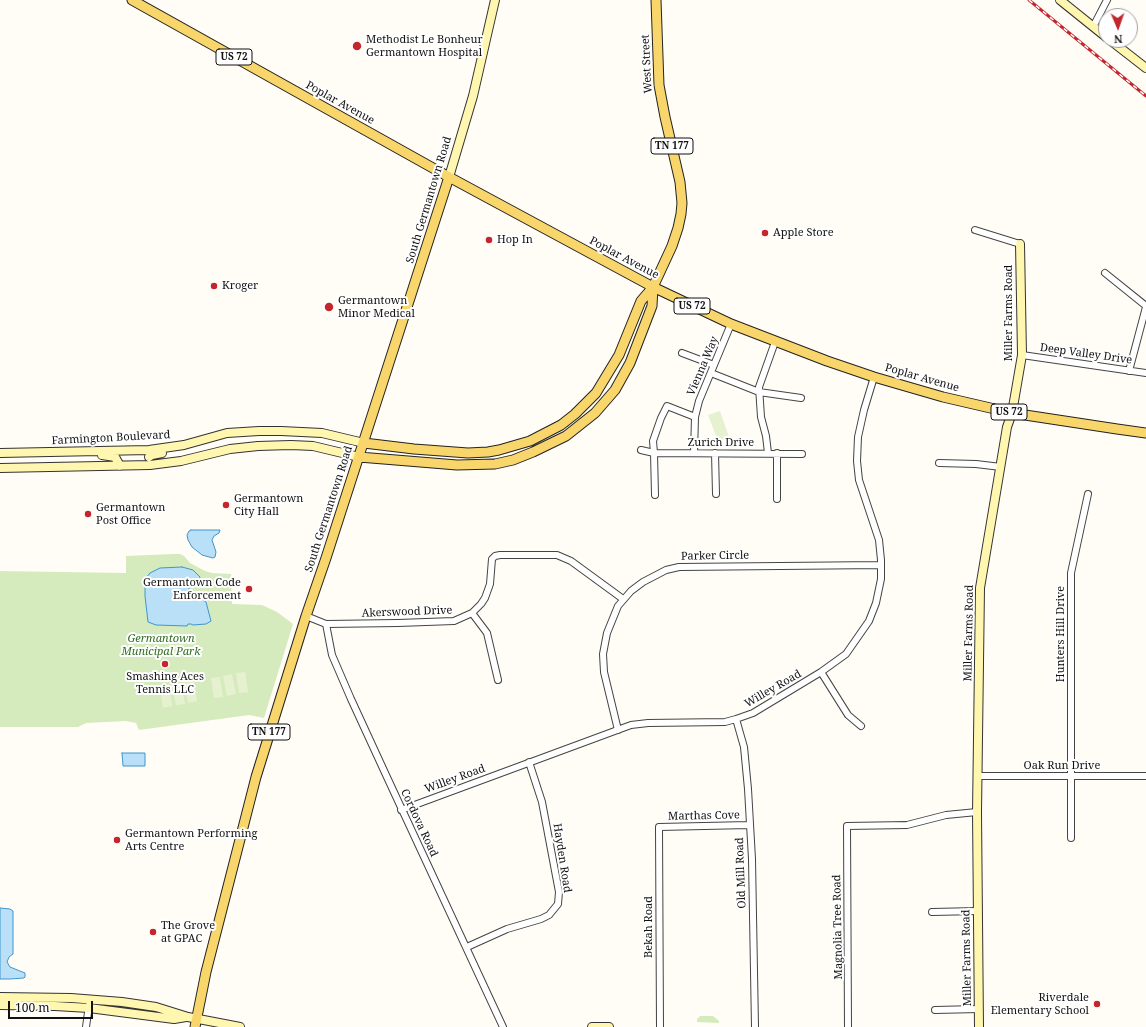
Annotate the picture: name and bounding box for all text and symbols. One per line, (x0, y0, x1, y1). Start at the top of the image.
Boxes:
north arrow (1098, 8, 1138, 48)
text: N (1114, 32, 1123, 47)
place label: Methodist Le Bonheur Germantown Hospital (366, 33, 483, 59)
street label: West Street (639, 34, 655, 94)
marker: Methodist Le Bonheur Germantown Hospital (351, 40, 363, 52)
road number: US 72 (216, 49, 252, 65)
street label: Poplar Avenue (303, 79, 377, 127)
street label: South Germantown Road (403, 135, 455, 265)
road number: TN 177 (651, 138, 693, 154)
place label: Apple Store (773, 226, 834, 240)
marker: Apple Store (760, 228, 770, 238)
place label: Hop In (497, 233, 533, 247)
street label: Poplar Avenue (587, 234, 661, 282)
marker: Hop In (484, 235, 494, 245)
street label: Miller Farms Road (1002, 265, 1016, 361)
place label: Kroger (222, 279, 258, 293)
marker: Kroger (209, 281, 219, 291)
place label: Germantown Minor Medical (338, 294, 415, 320)
road number: US 72 (674, 298, 710, 314)
marker: Germantown Minor Medical (323, 301, 335, 313)
street label: Vienna Way (685, 334, 721, 398)
street label: Deep Valley Drive (1039, 341, 1133, 367)
street label: Poplar Avenue (883, 361, 961, 395)
road number: US 72 (991, 404, 1027, 420)
street label: Farmington Boulevard (51, 428, 171, 448)
street label: Zurich Drive (688, 436, 754, 450)
street label: South Germantown Road (302, 444, 356, 574)
place label: Germantown City Hall (234, 492, 303, 518)
marker: Germantown City Hall (221, 500, 231, 510)
place label: Germantown Post Office (96, 501, 165, 527)
marker: Germantown Post Office (83, 509, 93, 519)
street label: Parker Circle (681, 549, 749, 563)
place label: Germantown Code Enforcement (143, 576, 241, 602)
marker: Germantown Code Enforcement (244, 584, 254, 594)
street label: Miller Farms Road (962, 585, 976, 681)
street label: Hunters Hill Drive (1054, 586, 1068, 682)
street label: Akerswood Drive (361, 604, 453, 620)
park label: Germantown Municipal Park (121, 632, 201, 658)
marker: Smashing Aces Tennis LLC (160, 659, 170, 669)
street label: Willey Road (742, 667, 804, 711)
place label: Smashing Aces Tennis LLC (126, 670, 204, 696)
road number: TN 177 (248, 724, 290, 740)
street label: Oak Run Drive (1024, 759, 1100, 773)
street label: Willey Road (423, 762, 487, 796)
street label: Cordova Road (398, 787, 440, 859)
street label: Marthas Cove (668, 809, 740, 823)
street label: Hayden Road (550, 822, 574, 894)
place label: Germantown Performing Arts Centre (125, 827, 257, 853)
marker: Germantown Performing Arts Centre (112, 835, 122, 845)
street label: Old Mill Road (733, 837, 749, 909)
street label: Magnolia Tree Road (830, 874, 846, 980)
street label: Bekah Road (642, 896, 656, 958)
street label: Miller Farms Road (960, 910, 974, 1006)
place label: The Grove at GPAC (161, 919, 215, 945)
marker: The Grove at GPAC (148, 927, 158, 937)
place label: Riverdale Elementary School (991, 991, 1089, 1017)
scale bar (10, 993, 95, 1019)
text: 100 m (15, 999, 50, 1016)
marker: Riverdale Elementary School (1092, 999, 1102, 1009)

